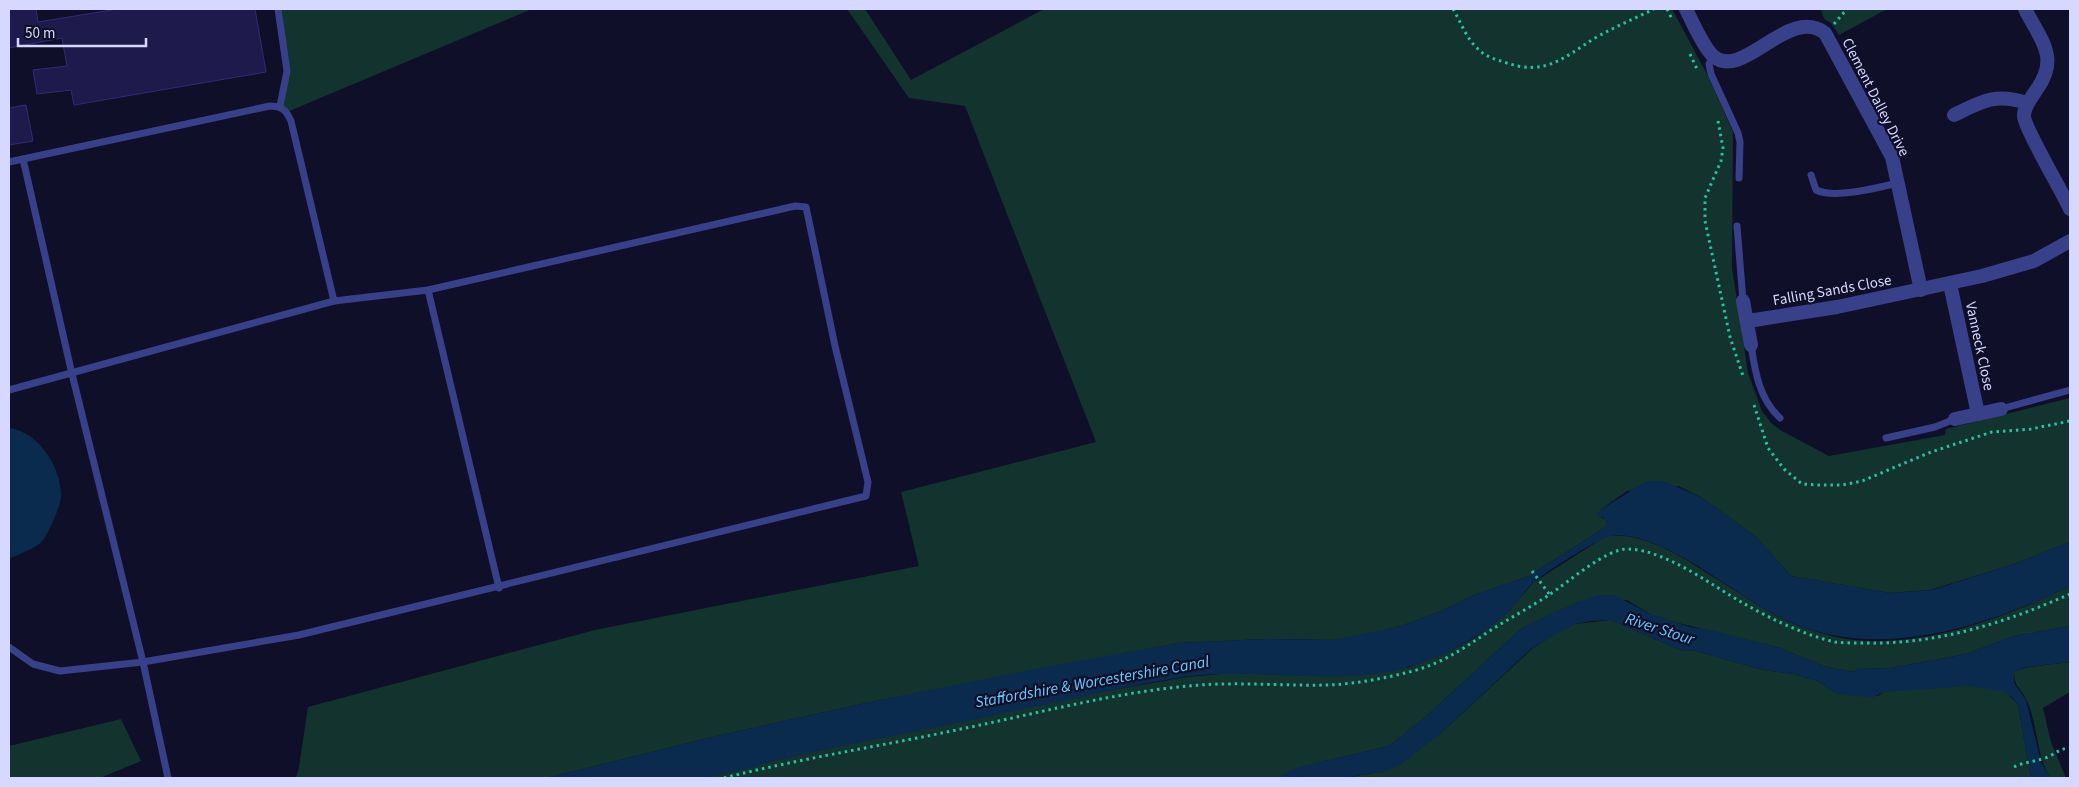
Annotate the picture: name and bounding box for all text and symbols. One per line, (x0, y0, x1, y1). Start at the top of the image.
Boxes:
scale bar (18, 15, 145, 47)
text: 50 m (25, 23, 55, 44)
street label: Clement Dalley Drive (1837, 34, 1915, 160)
street label: Falling Sands Close (1771, 270, 1893, 311)
street label: Vanneck Close (1960, 300, 1999, 392)
water label: River Stour (1622, 607, 1698, 651)
water label: Staffordshire & Worcestershire Canal (973, 651, 1211, 713)

